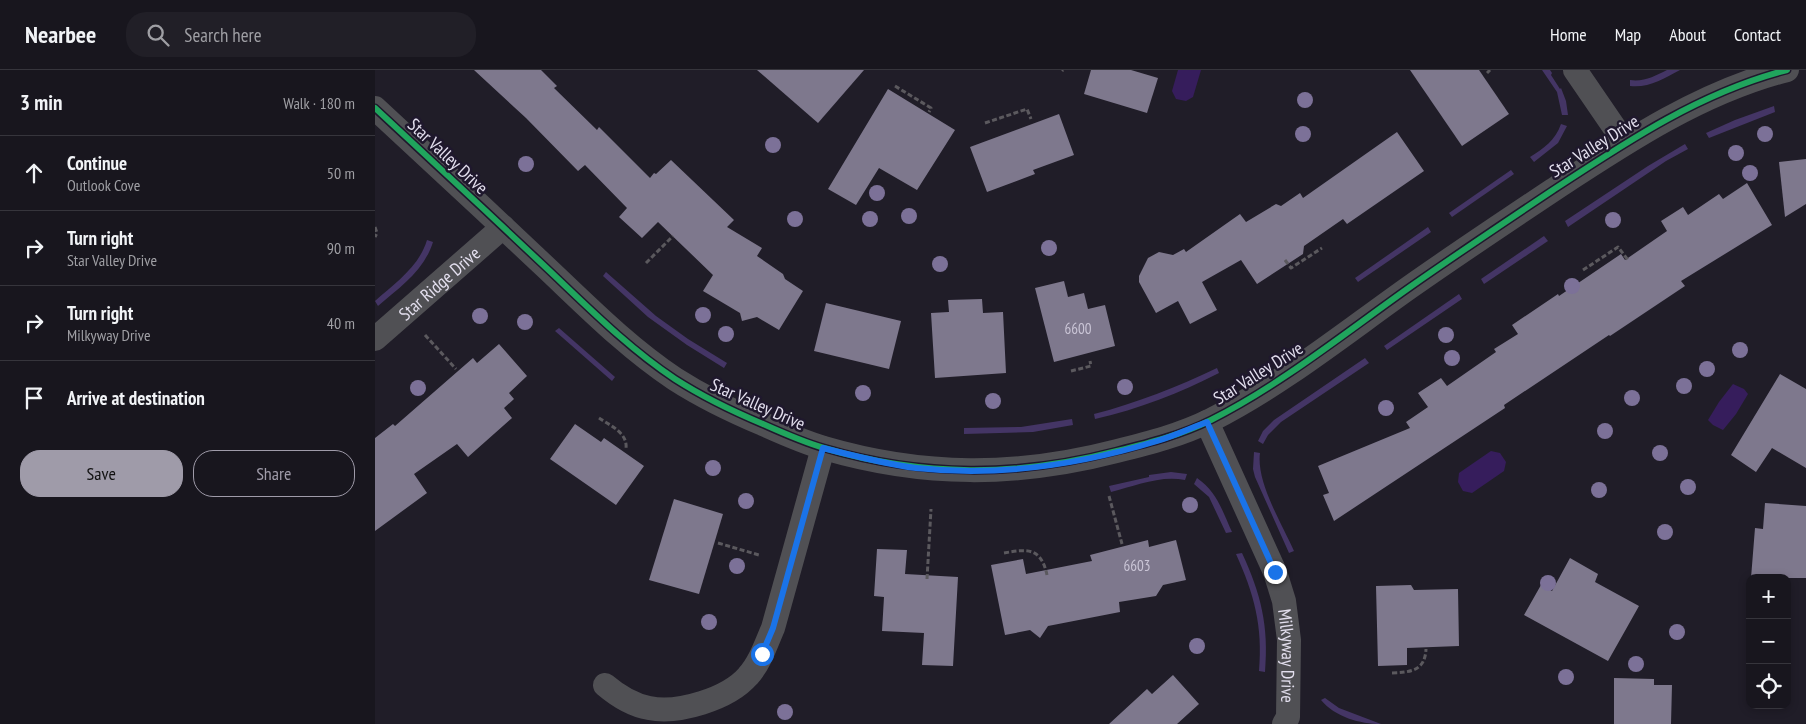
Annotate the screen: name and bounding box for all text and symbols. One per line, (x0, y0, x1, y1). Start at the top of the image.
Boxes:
search box (126, 12, 476, 57)
text: Nearbee (25, 19, 96, 50)
icon: search (144, 21, 172, 49)
text: Search here (184, 23, 262, 47)
text: Home (1550, 23, 1587, 46)
text: Map (1615, 23, 1641, 46)
text: About (1669, 23, 1706, 46)
text: Contact (1734, 23, 1781, 46)
text: 3 min (20, 89, 62, 116)
text: Walk · 180 m (283, 93, 355, 113)
street label: Star Valley Drive (1545, 109, 1643, 183)
street label: Star Valley Drive (403, 113, 493, 199)
text: Continue (67, 151, 127, 175)
icon: ahead (20, 159, 48, 187)
text: 50 m (327, 163, 355, 183)
text: Outlook Cove (67, 175, 140, 195)
text: Turn right (67, 226, 133, 250)
icon: right (20, 234, 48, 262)
text: 90 m (327, 238, 355, 258)
street label: Star Ridge Drive (393, 241, 484, 325)
text: Star Valley Drive (67, 250, 157, 270)
text: Turn right (67, 301, 133, 325)
icon: right (20, 309, 48, 337)
text: 40 m (327, 313, 355, 333)
house number: 6600 (1064, 319, 1092, 338)
text: Milkyway Drive (67, 325, 151, 345)
street label: Star Valley Drive (1209, 336, 1307, 410)
street label: Star Valley Drive (707, 373, 809, 435)
icon: arrive (20, 384, 48, 412)
text: Arrive at destination (67, 386, 205, 410)
button: Save (20, 450, 183, 497)
button: Share (193, 450, 355, 497)
house number: 6603 (1123, 556, 1151, 575)
route end (1264, 561, 1287, 584)
map controls (1746, 574, 1791, 709)
button: + (1746, 574, 1791, 619)
street label: Milkyway Drive (1274, 607, 1301, 703)
button: − (1746, 619, 1791, 664)
route start (751, 643, 774, 666)
button: locate (1746, 664, 1791, 709)

